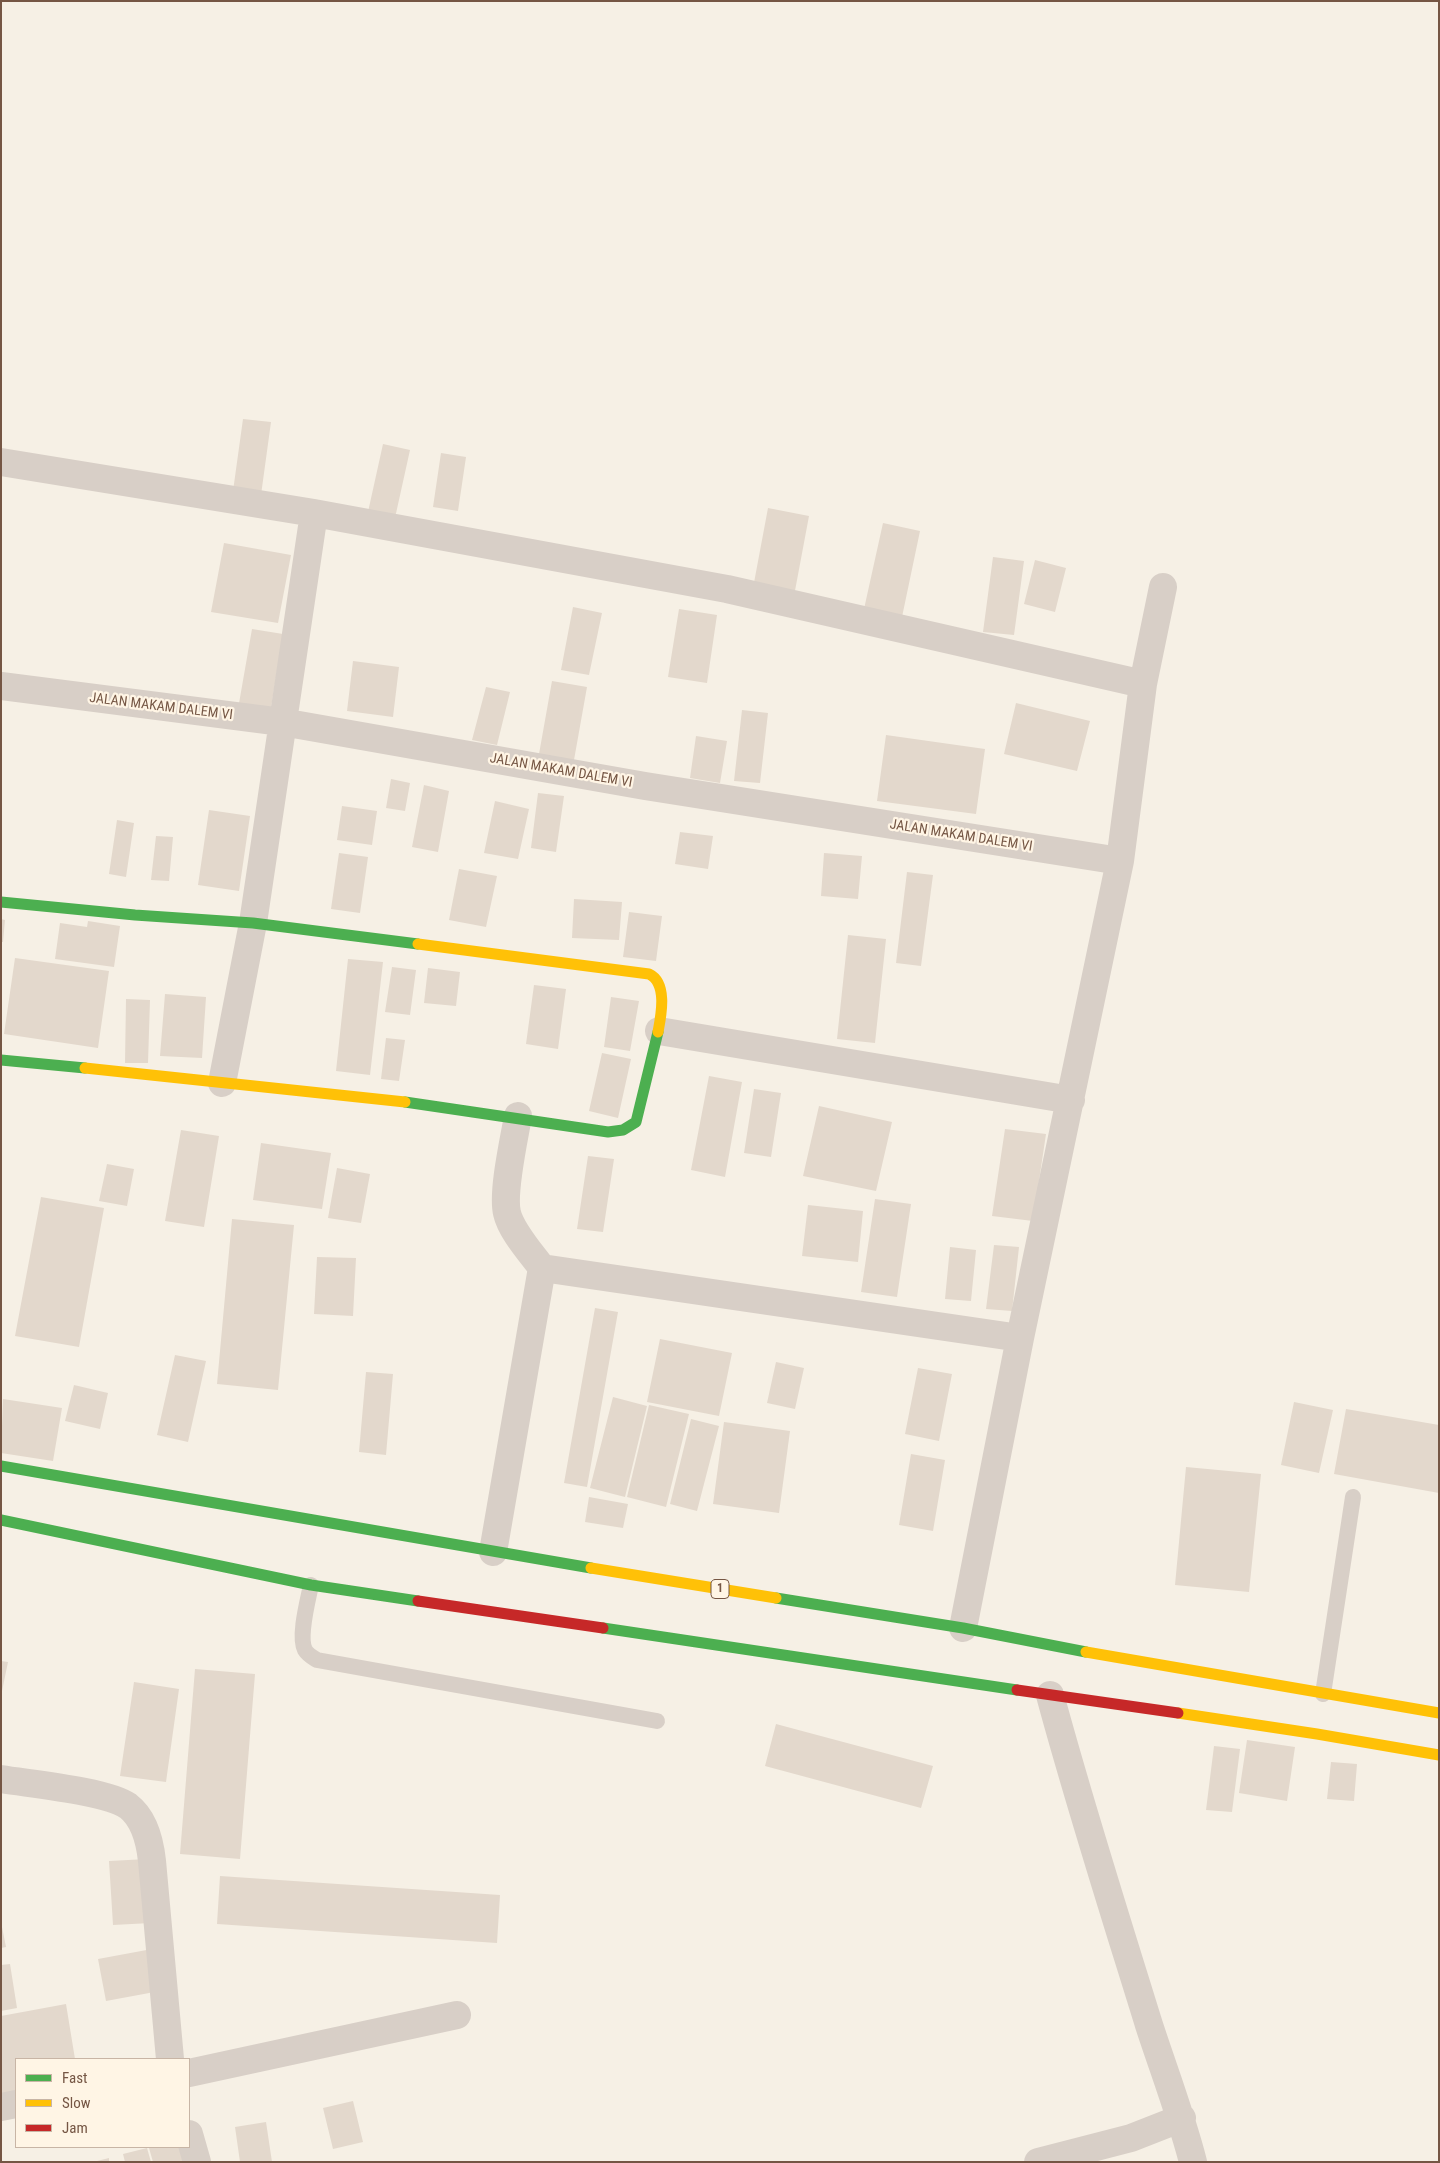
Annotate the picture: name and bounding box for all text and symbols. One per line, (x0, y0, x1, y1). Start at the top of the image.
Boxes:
street label: JALAN MAKAM DALEM VI (88, 690, 234, 724)
street label: JALAN MAKAM DALEM VI (488, 750, 634, 792)
street label: JALAN MAKAM DALEM VI (888, 816, 1034, 856)
road number: 1 (711, 1580, 729, 1598)
legend (15, 2058, 190, 2148)
text: Fast (62, 2069, 87, 2087)
text: Slow (62, 2094, 91, 2112)
text: Jam (62, 2119, 88, 2137)

